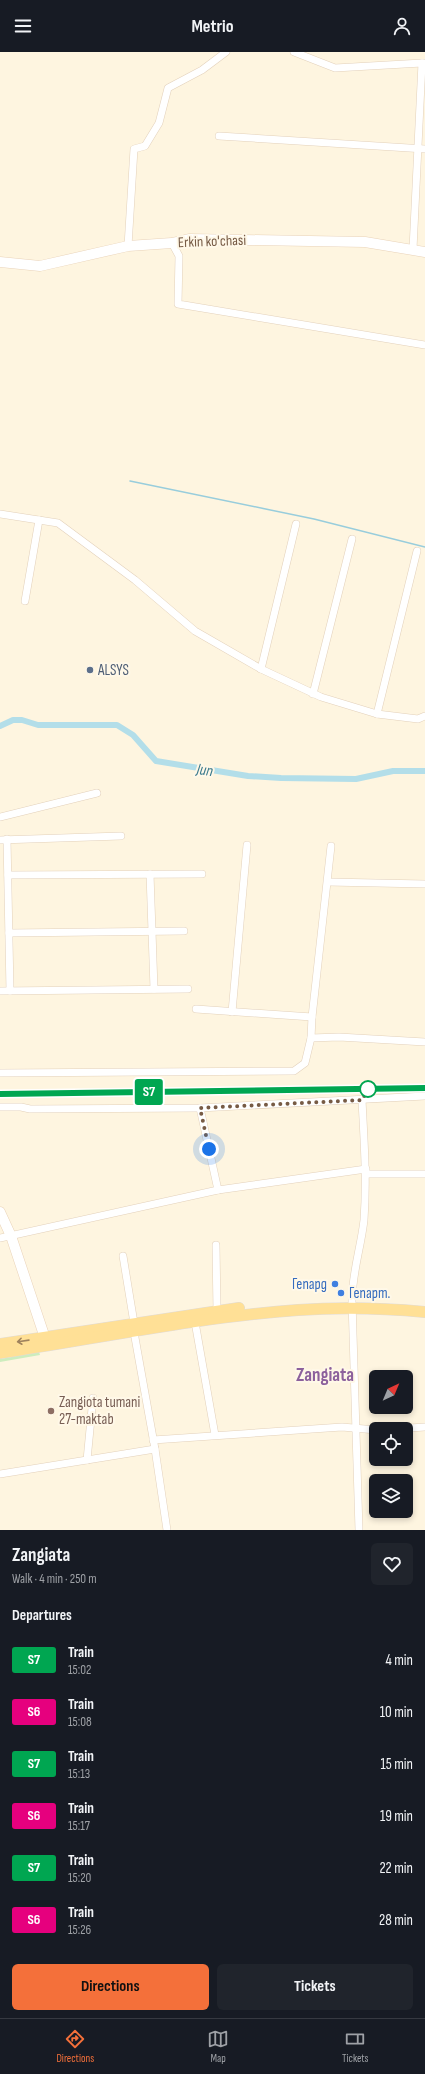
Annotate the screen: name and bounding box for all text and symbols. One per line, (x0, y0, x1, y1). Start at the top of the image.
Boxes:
icon: menu (12, 15, 34, 37)
icon: person (391, 15, 413, 37)
text: Metrio (191, 16, 234, 37)
street label: Erkin ko'chasi (178, 231, 247, 252)
place label: ALSYS (97, 661, 129, 680)
marker: ALSYS (85, 665, 95, 675)
water label: Jun (194, 760, 215, 781)
line badge: S7 (131, 1079, 167, 1105)
unlabelled marker (359, 1080, 377, 1098)
text: S7 (143, 1083, 155, 1100)
your location (199, 1139, 219, 1159)
place label: Гепард (292, 1275, 327, 1294)
marker: Гепард (330, 1279, 340, 1289)
place label: Гепарт. (349, 1284, 391, 1303)
marker: Гепарт. (336, 1288, 346, 1298)
one-way arrow (17, 1337, 30, 1345)
district label: Zangiata (296, 1364, 354, 1387)
north arrow (369, 1370, 413, 1414)
map controls (369, 1370, 413, 1518)
place label: Zangiota tumani 27-maktab (59, 1393, 140, 1429)
marker: Zangiota tumani 27-maktab (46, 1406, 56, 1416)
button: locate (369, 1422, 413, 1466)
button: layers (369, 1474, 413, 1518)
button: heart (371, 1543, 413, 1585)
text: Zangiata (12, 1544, 70, 1567)
text: Walk · 4 min · 250 m (12, 1571, 97, 1587)
text: Departures (12, 1606, 72, 1625)
text: Train (68, 1643, 94, 1662)
text: S7 (28, 1651, 40, 1668)
text: 4 min (386, 1651, 413, 1670)
text: 15:02 (68, 1662, 91, 1678)
text: Train (68, 1695, 94, 1714)
text: S6 (28, 1703, 40, 1720)
text: 10 min (380, 1703, 413, 1722)
text: 15:08 (68, 1714, 92, 1730)
text: Train (68, 1747, 94, 1766)
text: S7 (28, 1755, 40, 1772)
text: 15 min (381, 1755, 413, 1774)
text: 15:13 (68, 1766, 90, 1782)
text: Train (68, 1799, 94, 1818)
text: S6 (28, 1807, 40, 1824)
text: 19 min (380, 1807, 413, 1826)
text: 15:17 (68, 1818, 90, 1834)
text: Train (68, 1851, 94, 1870)
text: S7 (28, 1859, 40, 1876)
text: 22 min (379, 1859, 413, 1878)
text: 15:20 (68, 1870, 91, 1886)
text: Train (68, 1903, 94, 1922)
text: S6 (28, 1911, 40, 1928)
text: 28 min (379, 1911, 413, 1930)
text: 15:26 (68, 1922, 91, 1938)
button: Directions (12, 1964, 209, 2010)
button: Tickets (217, 1964, 413, 2010)
tab: Directions (56, 2028, 94, 2065)
tab: Map (207, 2028, 229, 2065)
tab: Tickets (342, 2028, 369, 2065)

